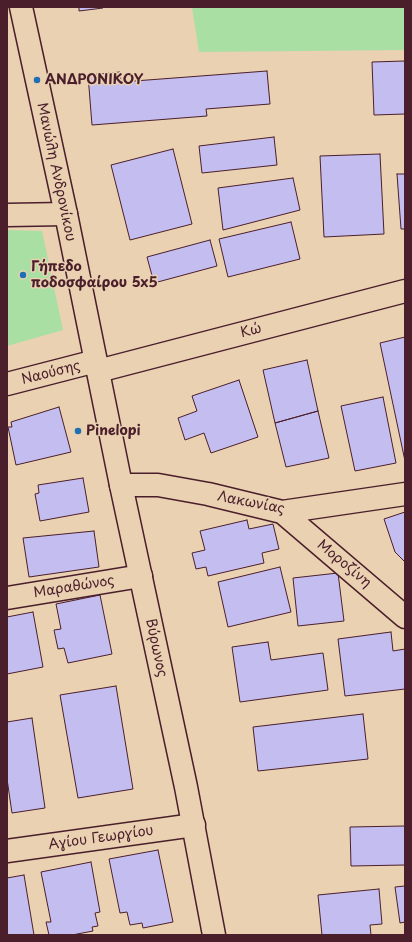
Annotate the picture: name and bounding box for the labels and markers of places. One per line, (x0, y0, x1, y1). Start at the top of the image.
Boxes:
place label: ΑΝΔΡΟΝΙΚΟΥ (45, 72, 143, 88)
marker: ΑΝΔΡΟΝΙΚΟΥ (32, 75, 42, 85)
place label: Γήπεδο ποδοσφαίρου 5x5 (31, 259, 158, 292)
marker: Γήπεδο ποδοσφαίρου 5x5 (18, 270, 28, 280)
place label: Pinelopi (86, 423, 141, 439)
marker: Pinelopi (73, 426, 83, 436)

